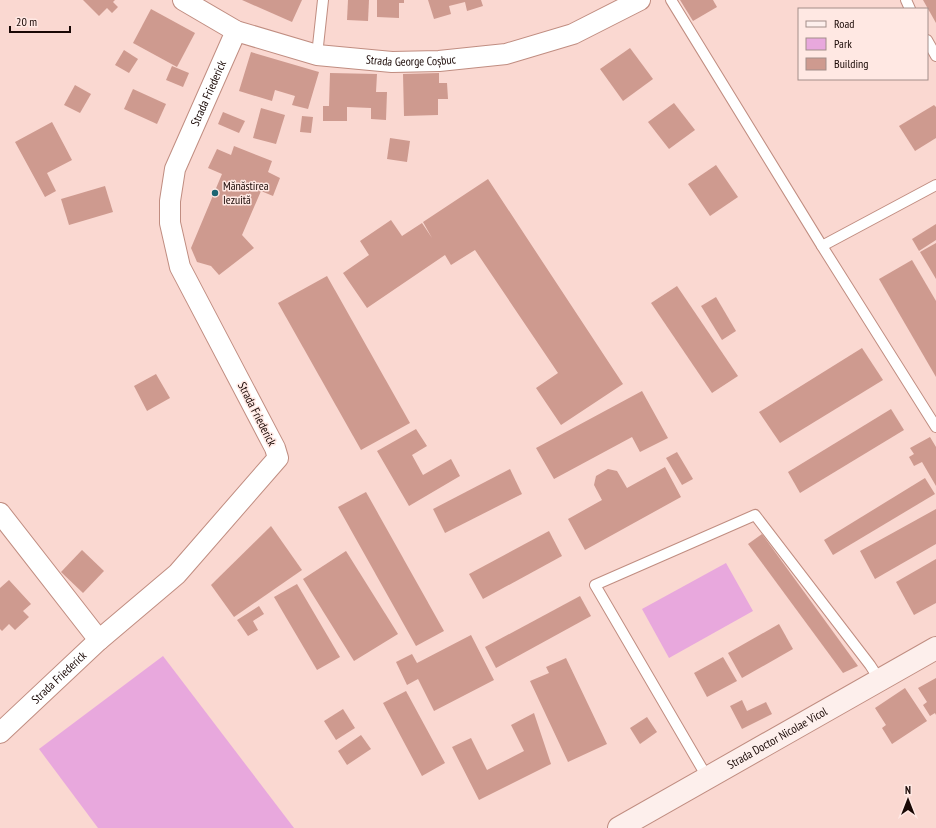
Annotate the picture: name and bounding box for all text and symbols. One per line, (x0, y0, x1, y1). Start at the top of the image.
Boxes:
scale bar (10, 8, 70, 34)
legend (798, 8, 928, 80)
text: 20 m (16, 14, 37, 29)
text: Road (834, 16, 854, 31)
text: Park (834, 36, 852, 51)
street label: Strada George Coșbuc (365, 51, 457, 69)
text: Building (834, 56, 869, 71)
street label: Strada Friederick (187, 58, 229, 128)
place label: Mănăstirea Iezuită (223, 178, 269, 207)
marker: Mănăstirea Iezuită (210, 188, 220, 198)
street label: Strada Friederick (235, 379, 280, 449)
street label: Strada Friederick (28, 648, 90, 707)
street label: Strada Doctor Nicolae Vicol (724, 703, 830, 772)
north arrow (888, 780, 928, 820)
text: N (905, 783, 911, 797)

